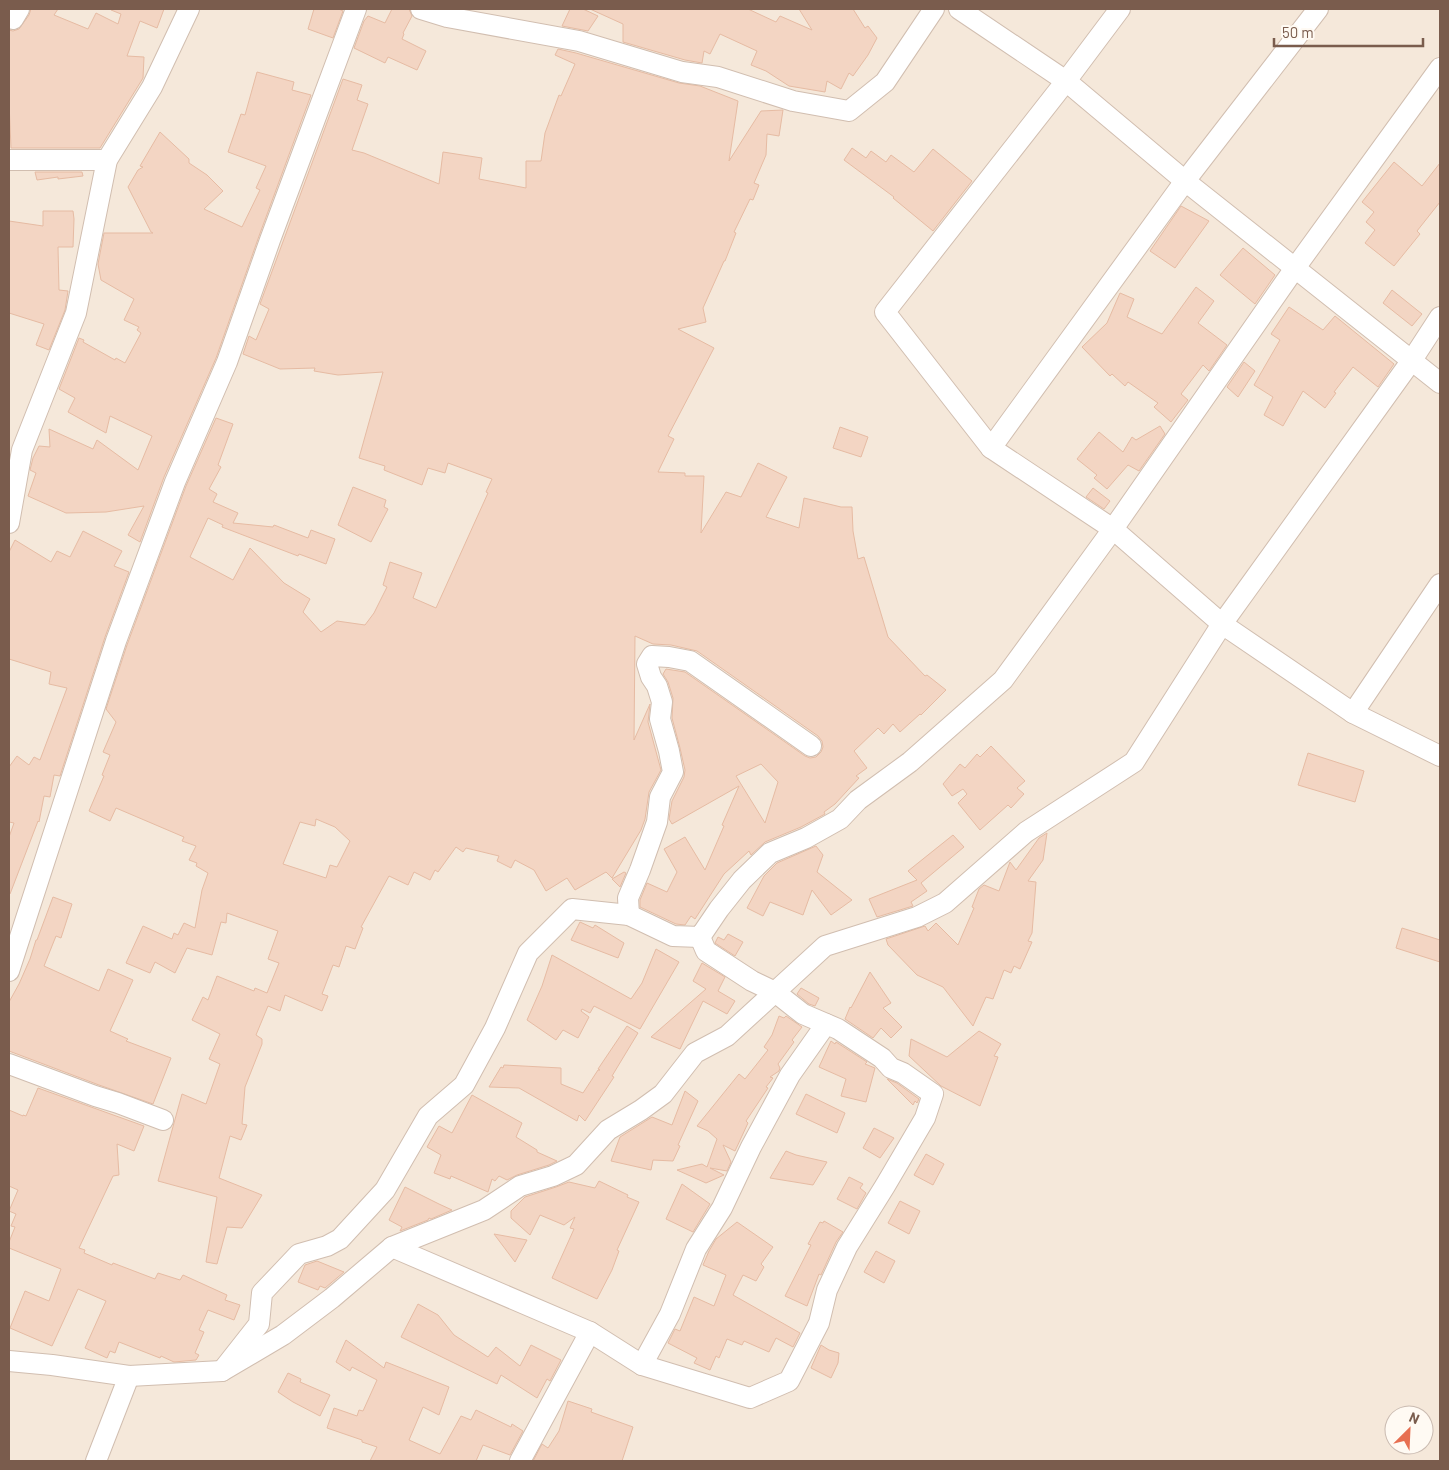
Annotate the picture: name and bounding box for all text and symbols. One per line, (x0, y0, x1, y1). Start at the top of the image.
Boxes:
scale bar (1274, 15, 1423, 47)
text: 50 m (1282, 23, 1314, 41)
north arrow (1384, 1405, 1434, 1455)
text: N (1407, 1408, 1422, 1427)

